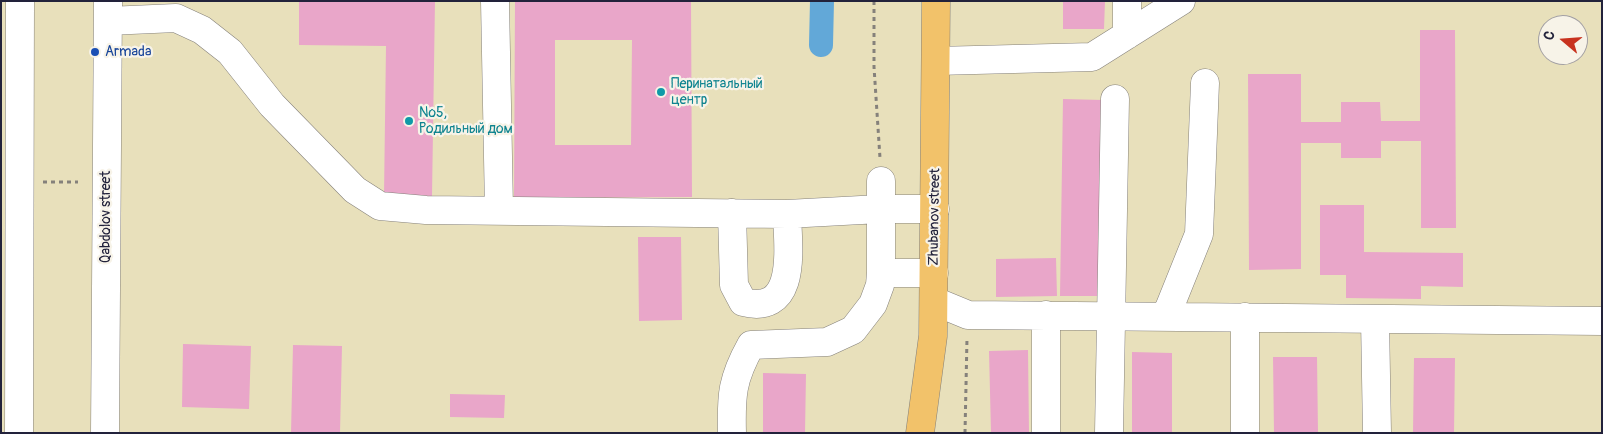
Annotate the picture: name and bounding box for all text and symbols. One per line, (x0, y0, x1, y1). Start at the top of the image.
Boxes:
north arrow (1538, 15, 1588, 65)
text: С (1540, 29, 1559, 42)
place label: Armada (105, 44, 151, 60)
marker: Armada (89, 46, 101, 58)
place label: Перинатальный центр (671, 76, 763, 108)
marker: Перинатальный центр (655, 86, 667, 98)
place label: №5, Родильный дом (419, 105, 513, 138)
marker: №5, Родильный дом (403, 115, 415, 127)
street label: Zhubanov street (926, 168, 944, 266)
street label: Qabdolov street (98, 171, 114, 263)

